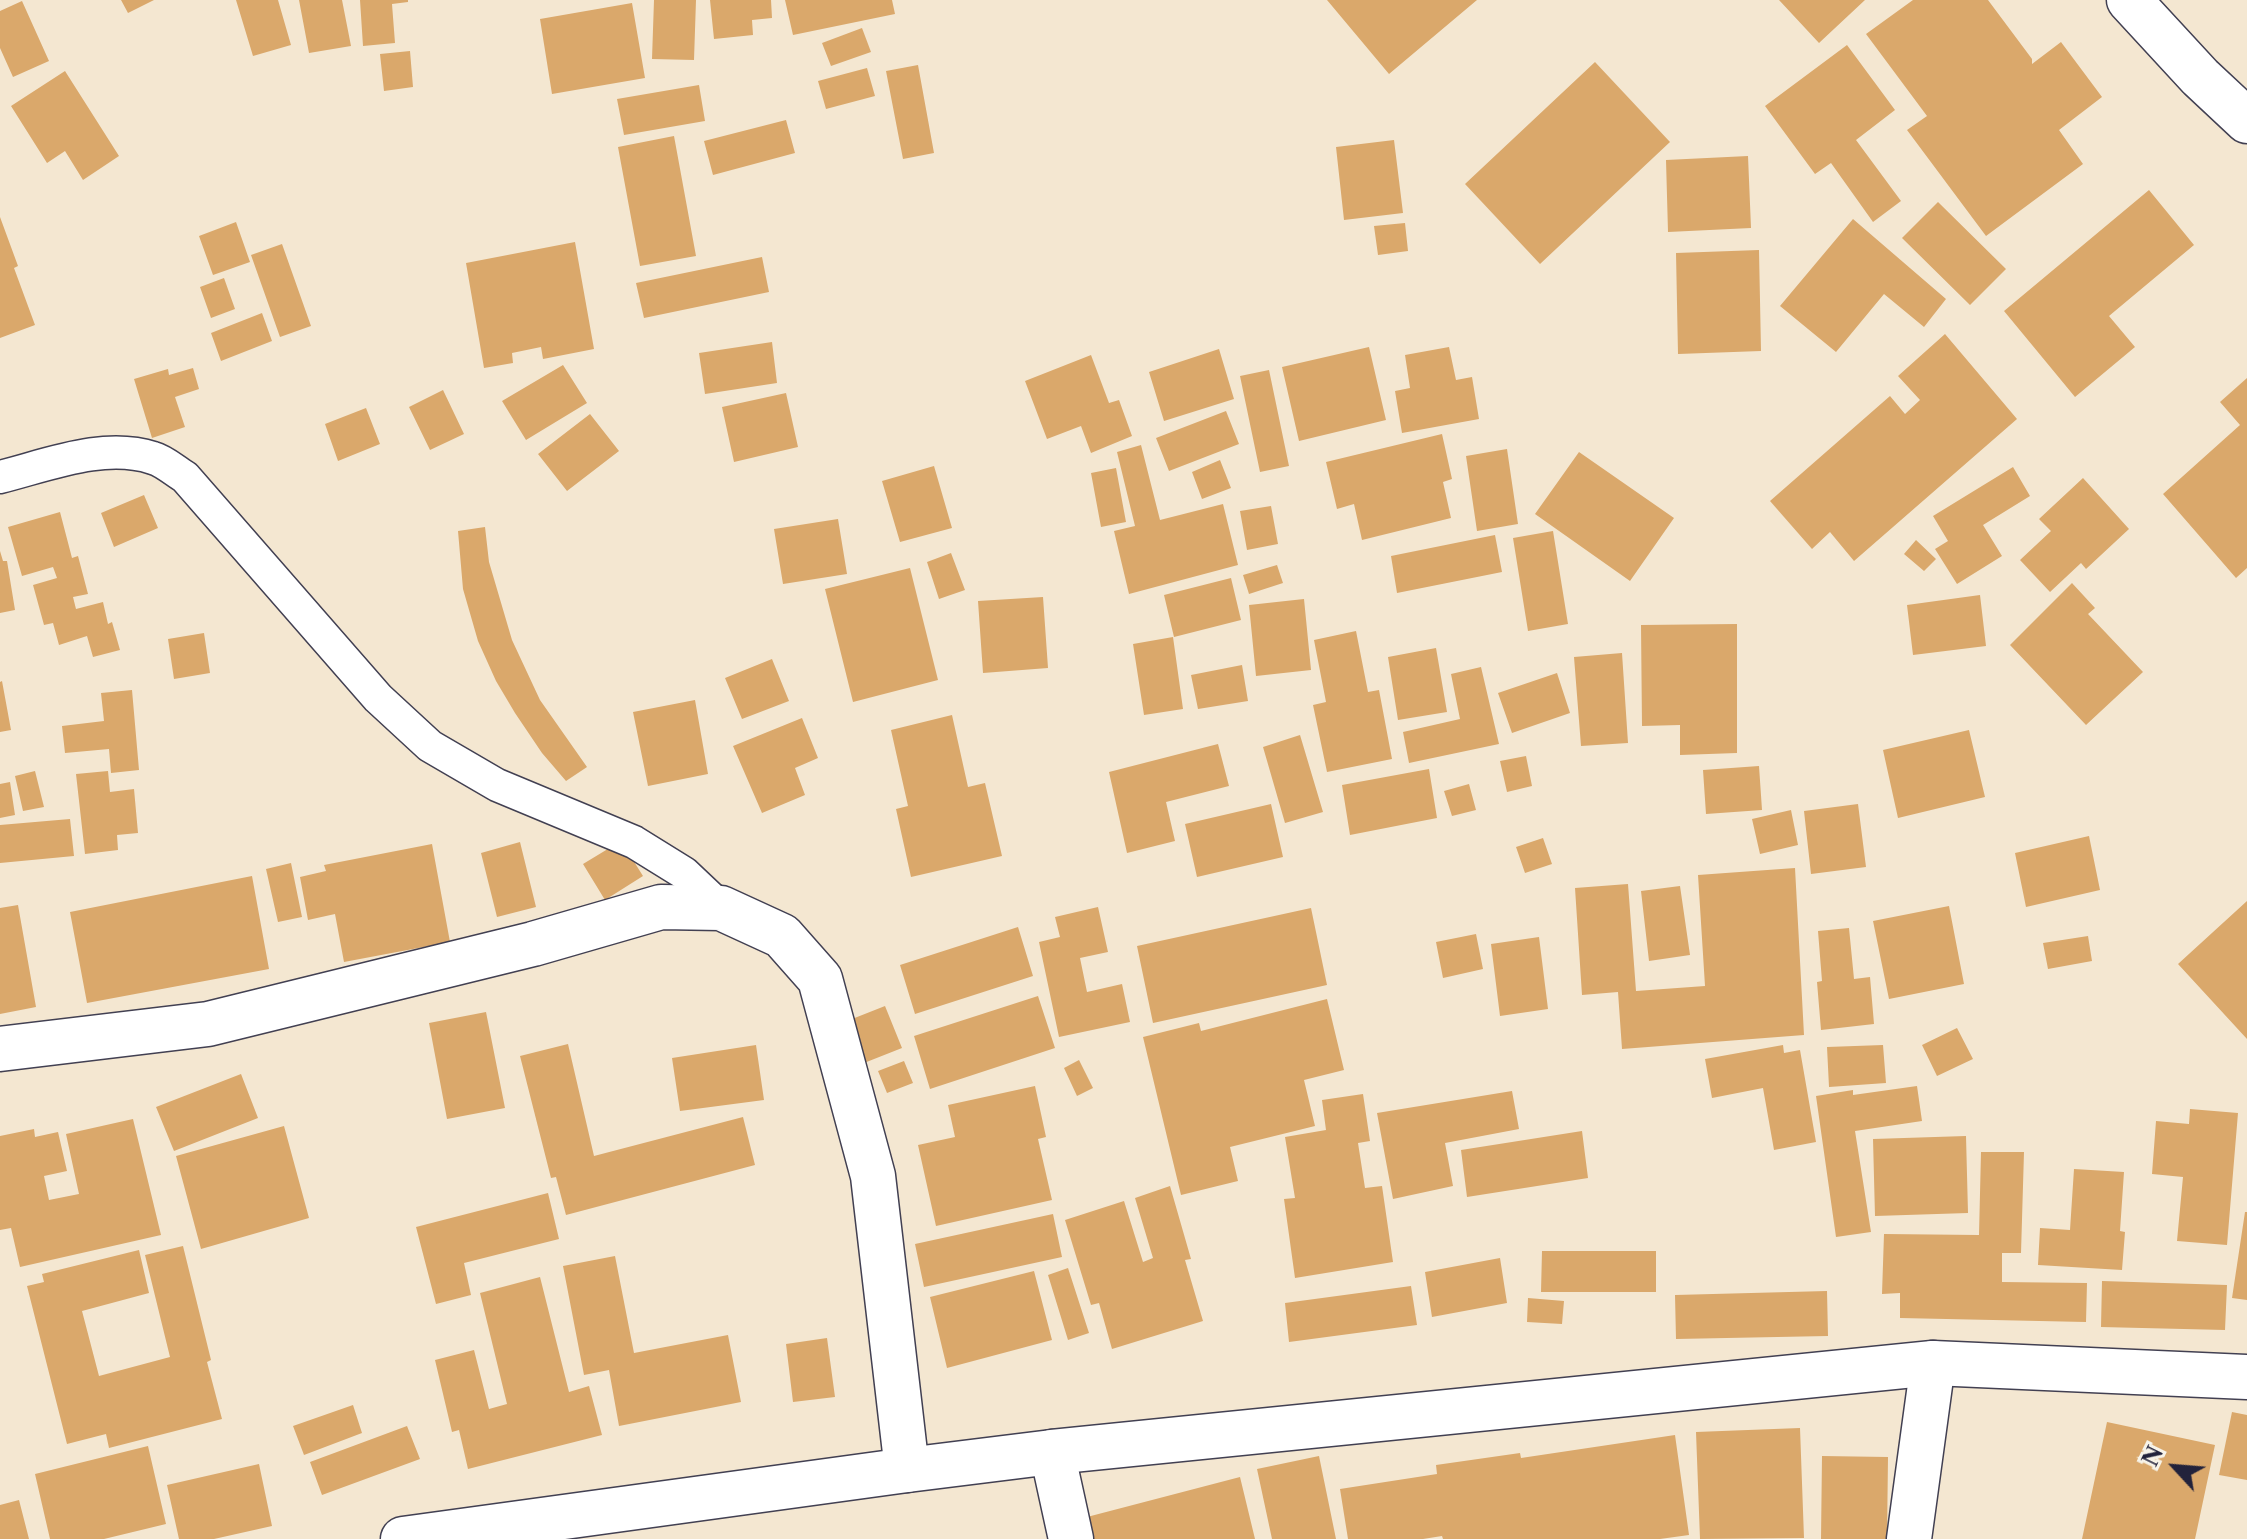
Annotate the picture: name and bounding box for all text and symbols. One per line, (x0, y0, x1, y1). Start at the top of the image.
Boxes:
north arrow (2135, 1427, 2215, 1507)
text: N (2137, 1442, 2169, 1471)

